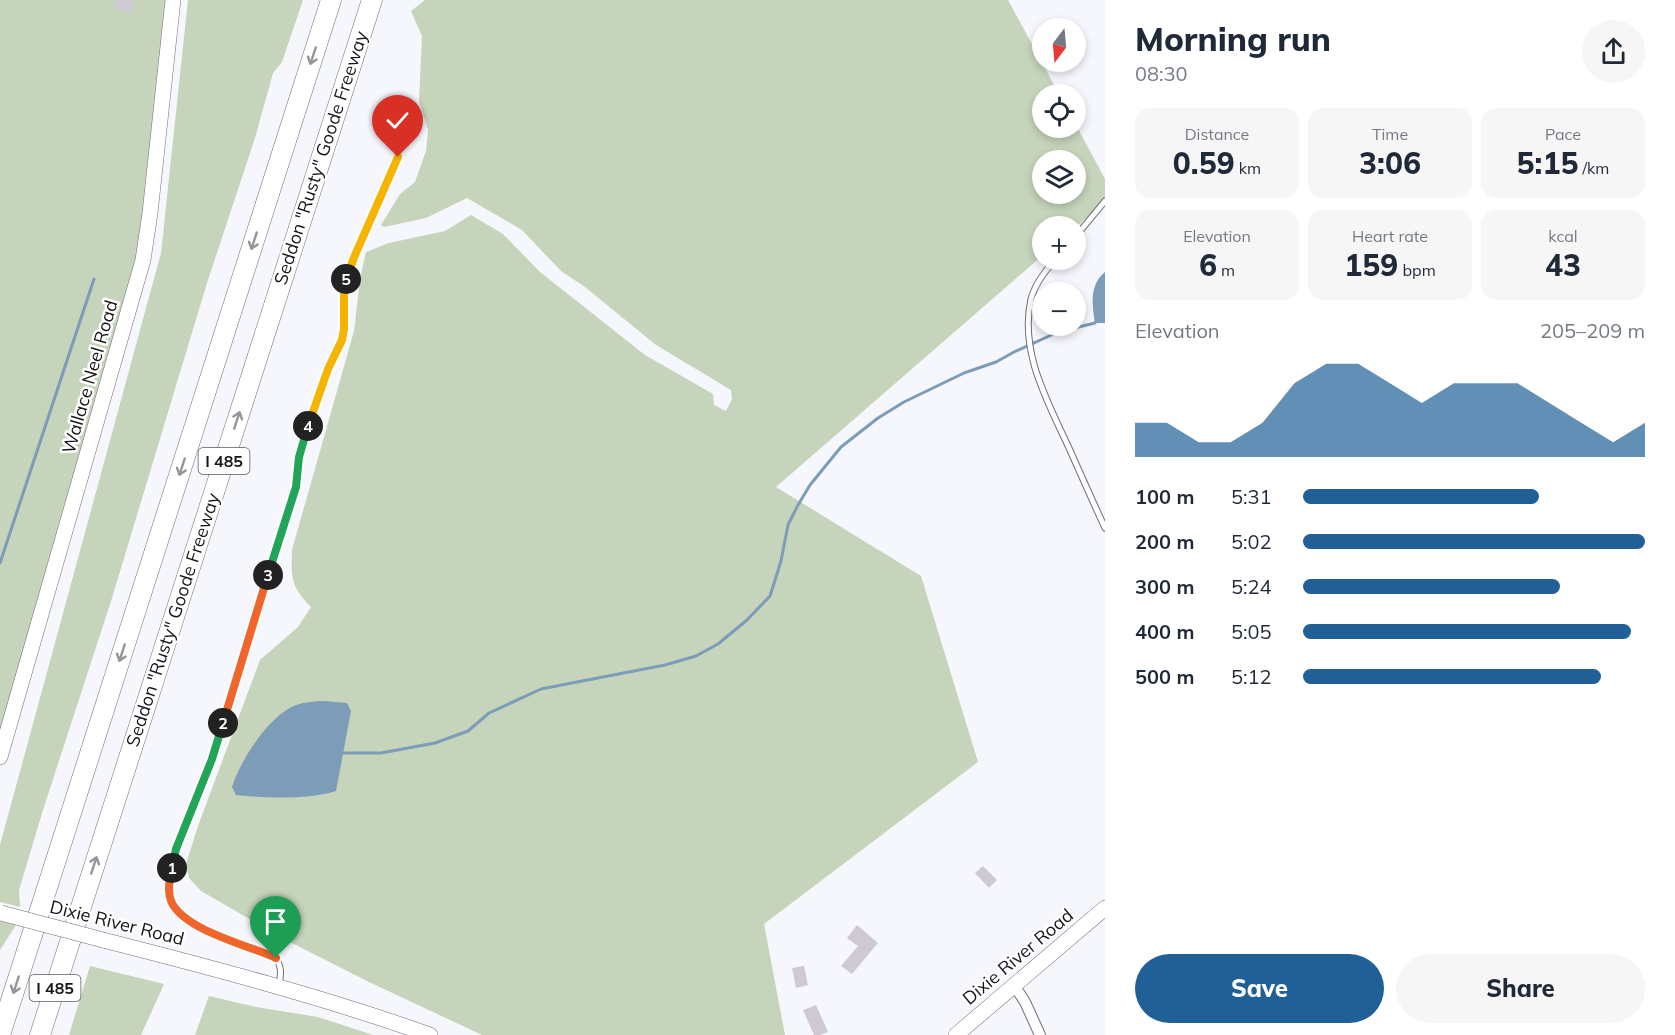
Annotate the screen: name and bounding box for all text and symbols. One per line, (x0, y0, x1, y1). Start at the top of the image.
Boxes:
north arrow (1032, 18, 1086, 72)
map controls (1032, 18, 1086, 336)
text: Morning run (1135, 18, 1331, 59)
button: share (1582, 20, 1645, 83)
street label: Seddon "Rusty" Goode Freeway (269, 28, 373, 287)
one-way arrow (307, 46, 318, 65)
text: 08:30 (1135, 61, 1188, 86)
button: locate (1032, 84, 1086, 138)
pin (372, 95, 423, 157)
icon: check (381, 104, 414, 137)
text: Distance (1185, 124, 1249, 144)
text: Time (1372, 124, 1408, 144)
text: Pace (1545, 124, 1581, 144)
text: 0.59 (1173, 144, 1235, 182)
text: 3:06 (1359, 144, 1421, 182)
text: 5:15 (1517, 144, 1578, 182)
button: layers (1032, 150, 1086, 204)
text: km (1235, 158, 1261, 178)
text: /km (1578, 158, 1609, 178)
button: + (1032, 216, 1086, 270)
text: Elevation (1183, 226, 1251, 246)
text: Heart rate (1352, 226, 1428, 246)
text: kcal (1548, 226, 1578, 246)
one-way arrow (248, 231, 259, 250)
text: 6 (1199, 246, 1217, 284)
text: 159 (1344, 246, 1398, 284)
text: 43 (1545, 246, 1581, 284)
text: m (1217, 260, 1235, 280)
text: bpm (1398, 260, 1436, 280)
pin: 5 (331, 264, 361, 294)
text: 5 (341, 269, 351, 289)
button: − (1032, 282, 1086, 336)
street label: Wallace Neel Road (57, 298, 122, 456)
text: Elevation (1135, 318, 1220, 343)
text: 205–209 m (1540, 318, 1645, 343)
one-way arrow (232, 411, 243, 430)
pin: 4 (293, 411, 323, 441)
text: 4 (303, 416, 313, 436)
road number: I 485 (198, 448, 250, 474)
one-way arrow (175, 457, 186, 476)
text: 100 m (1135, 484, 1194, 509)
text: 5:31 (1231, 484, 1272, 509)
street label: Seddon "Rusty" Goode Freeway (121, 490, 225, 749)
text: 200 m (1135, 529, 1194, 554)
text: 5:02 (1231, 529, 1272, 554)
pin: 3 (253, 560, 283, 590)
text: 3 (263, 565, 273, 585)
text: 300 m (1135, 574, 1194, 599)
text: 5:24 (1231, 574, 1272, 599)
text: 400 m (1135, 619, 1194, 644)
text: 5:05 (1231, 619, 1272, 644)
one-way arrow (116, 643, 127, 662)
text: 500 m (1135, 664, 1194, 689)
text: 5:12 (1231, 664, 1272, 689)
pin: 2 (208, 708, 238, 738)
text: 2 (218, 713, 228, 733)
pin: 1 (157, 853, 187, 883)
one-way arrow (89, 856, 100, 875)
text: 1 (167, 858, 177, 878)
street label: Dixie River Road (48, 895, 187, 950)
pin (250, 896, 301, 958)
street label: Dixie River Road (958, 904, 1078, 1010)
icon: arrive (259, 905, 292, 938)
button: Save (1135, 954, 1384, 1023)
button: Share (1396, 954, 1645, 1023)
one-way arrow (10, 975, 21, 994)
road number: I 485 (29, 975, 80, 1001)

